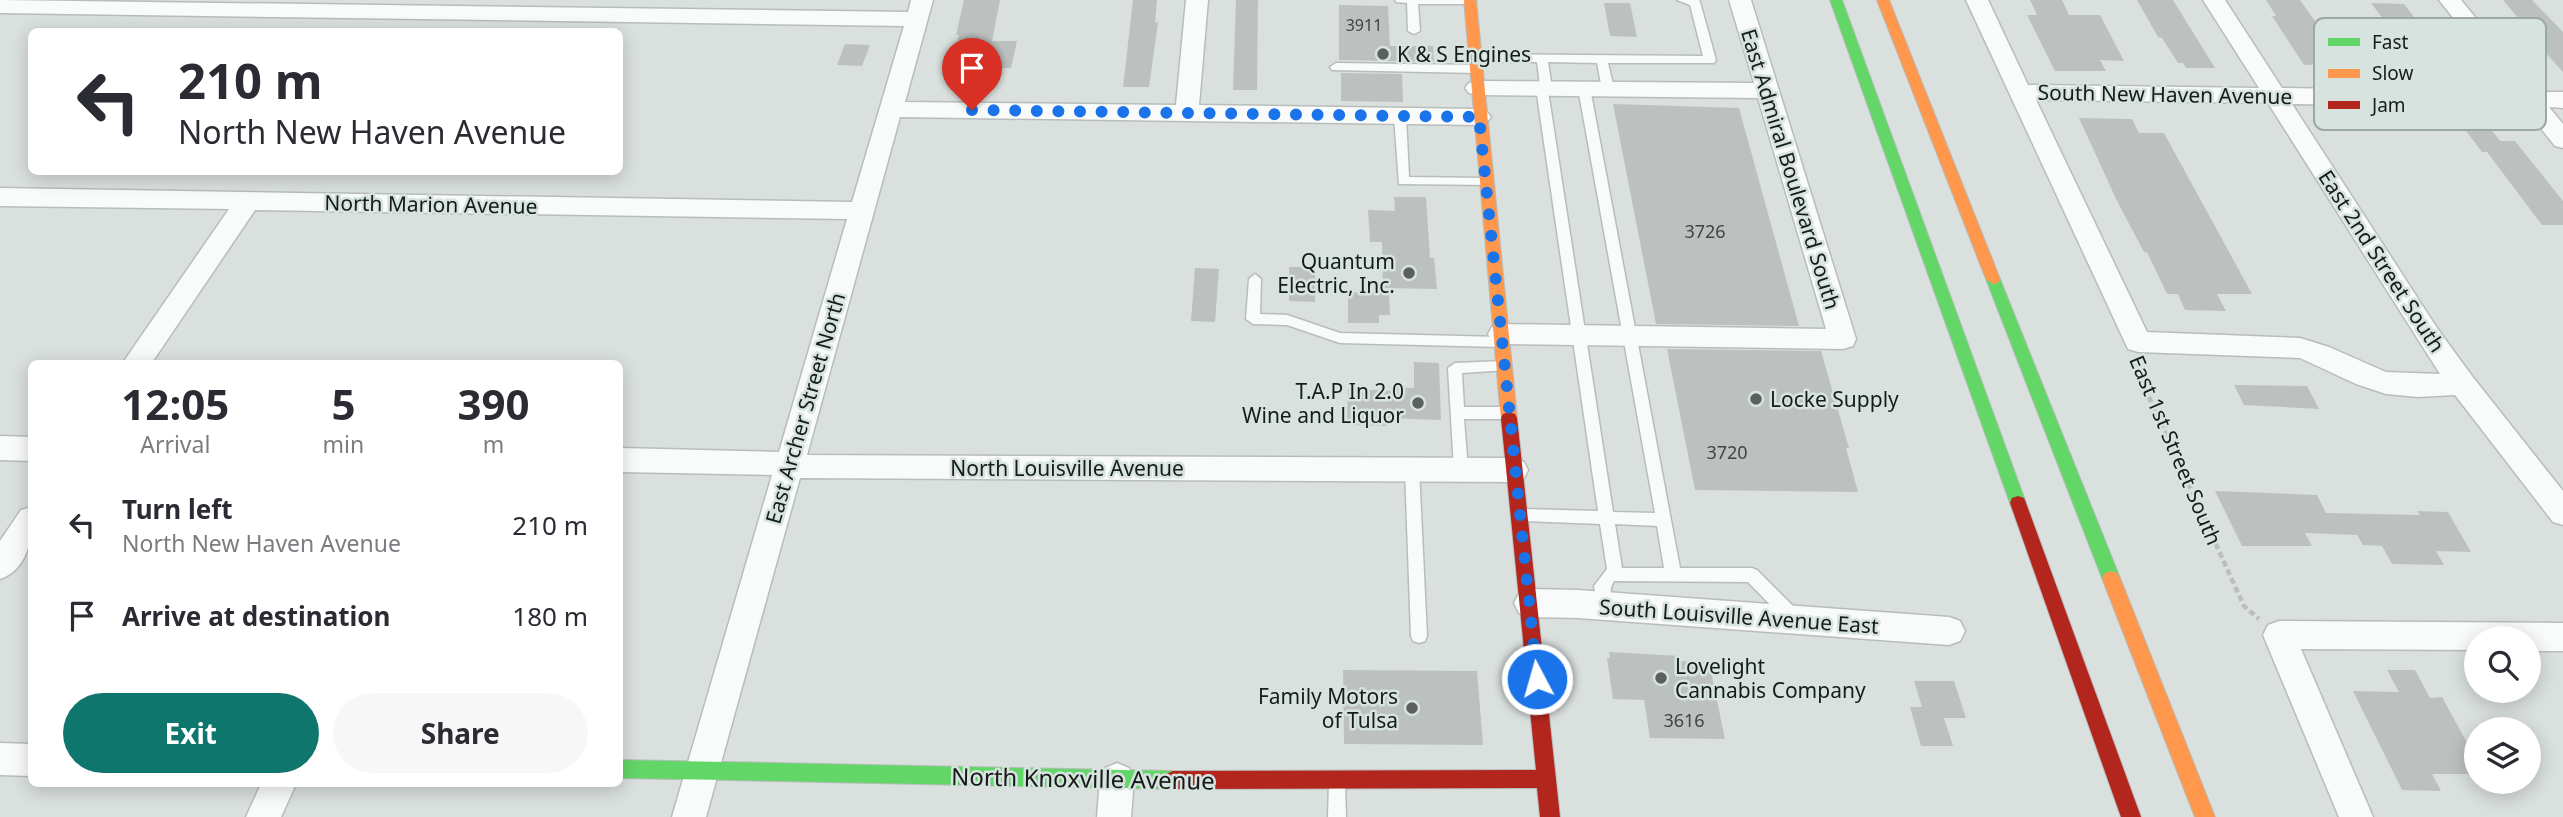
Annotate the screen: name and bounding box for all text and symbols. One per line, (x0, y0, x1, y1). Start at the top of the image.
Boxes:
house number: 3911 (1346, 14, 1382, 36)
legend (2314, 18, 2546, 130)
street label: East Admiral Boulevard South (1735, 25, 1847, 313)
text: Fast (2372, 29, 2409, 55)
pin (942, 38, 1002, 110)
place label: K & S Engines (1397, 40, 1531, 68)
marker: K & S Engines (1375, 46, 1391, 62)
text: 210 m (178, 47, 323, 113)
icon: arrive (953, 49, 991, 87)
icon: left (63, 56, 154, 147)
text: Slow (2372, 60, 2413, 86)
street label: South New Haven Avenue (2037, 78, 2293, 110)
text: Jam (2370, 92, 2406, 118)
text: North New Haven Avenue (178, 110, 566, 153)
street label: East 2nd Street South (2313, 165, 2451, 357)
street label: North Marion Avenue (324, 188, 538, 220)
house number: 3726 (1684, 219, 1726, 243)
place label: Quantum Electric, Inc. (1277, 247, 1395, 299)
marker: Quantum Electric, Inc. (1401, 265, 1417, 281)
street label: East Archer Street North (759, 289, 851, 527)
street label: East 1st Street South (2123, 351, 2229, 549)
text: 12:05 (121, 375, 229, 432)
text: 5 (331, 375, 355, 432)
text: 390 (458, 375, 530, 432)
place label: T.A.P In 2.0 Wine and Liquor (1242, 377, 1404, 429)
place label: Locke Supply (1770, 385, 1899, 413)
marker: Locke Supply (1748, 391, 1764, 407)
marker: T.A.P In 2.0 Wine and Liquor (1410, 395, 1426, 411)
text: Arrival (140, 428, 210, 460)
text: min (323, 428, 364, 460)
text: m (483, 428, 504, 460)
house number: 3720 (1706, 440, 1748, 464)
street label: North Louisville Avenue (950, 454, 1184, 482)
text: Turn left (122, 491, 233, 527)
icon: left (63, 506, 101, 544)
text: 210 m (512, 507, 588, 543)
text: North New Haven Avenue (122, 527, 401, 559)
street label: South Louisville Avenue East (1598, 592, 1880, 640)
icon: arrive (63, 597, 101, 635)
text: Arrive at destination (122, 598, 391, 634)
text: 180 m (512, 598, 588, 634)
map controls (2464, 626, 2541, 794)
button: search (2464, 626, 2541, 703)
position arrow (1500, 642, 1574, 716)
place label: Lovelight Cannabis Company (1675, 652, 1866, 704)
marker: Lovelight Cannabis Company (1653, 670, 1669, 686)
place label: Family Motors of Tulsa (1258, 682, 1398, 734)
button: Exit (63, 693, 319, 773)
button: Share (333, 693, 588, 773)
marker: Family Motors of Tulsa (1404, 700, 1420, 716)
house number: 3616 (1663, 708, 1705, 732)
button: layers (2464, 717, 2541, 794)
street label: North Knoxville Avenue (951, 759, 1215, 797)

